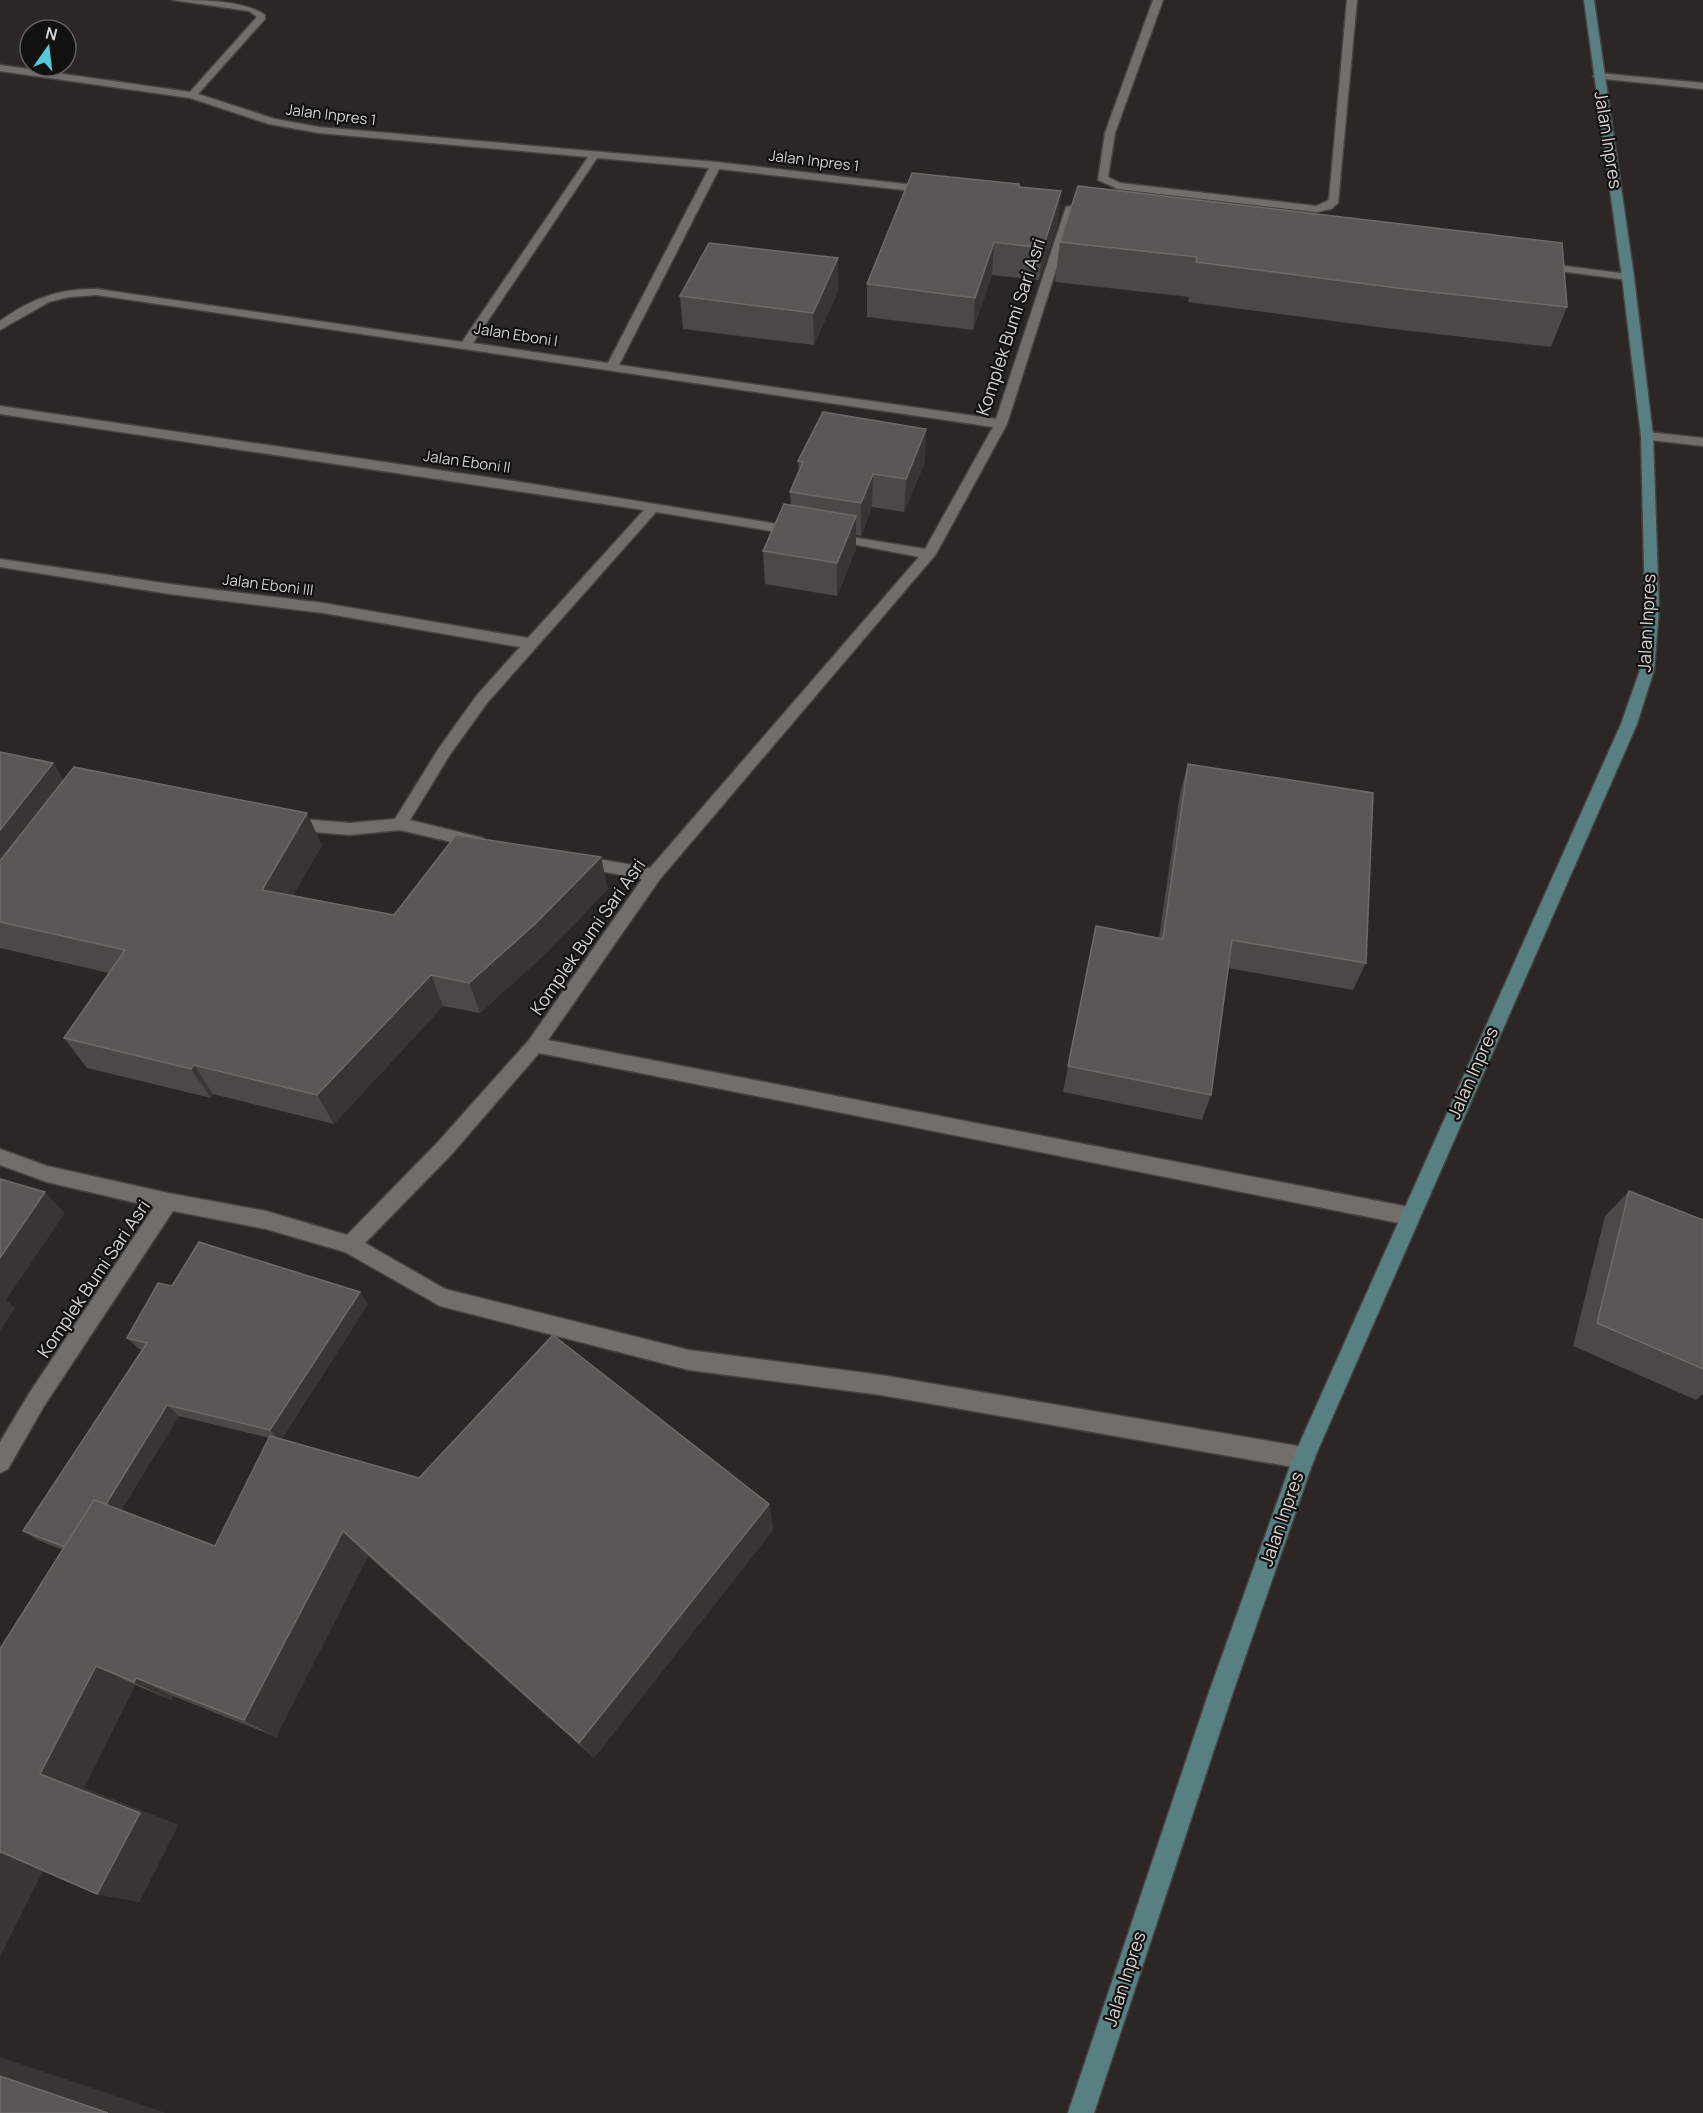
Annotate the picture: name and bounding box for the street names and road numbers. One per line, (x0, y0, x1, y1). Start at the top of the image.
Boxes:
street label: Jalan Inpres (1589, 89, 1629, 190)
street label: Jalan Inpres 1 (285, 99, 378, 130)
street label: Jalan Inpres 1 (768, 145, 861, 176)
street label: Komplek Bumi Sari Asri (970, 235, 1050, 419)
street label: Jalan Eboni I (473, 318, 559, 351)
street label: Jalan Eboni II (422, 445, 512, 478)
street label: Jalan Eboni III (221, 569, 315, 600)
street label: Jalan Inpres (1631, 573, 1661, 673)
street label: Komplek Bumi Sari Asri (524, 854, 650, 1019)
street label: Jalan Inpres (1441, 1023, 1503, 1123)
street label: Komplek Bumi Sari Asri (31, 1195, 155, 1362)
street label: Jalan Inpres (1254, 1468, 1308, 1569)
street label: Jalan Inpres (1097, 1928, 1151, 2029)

